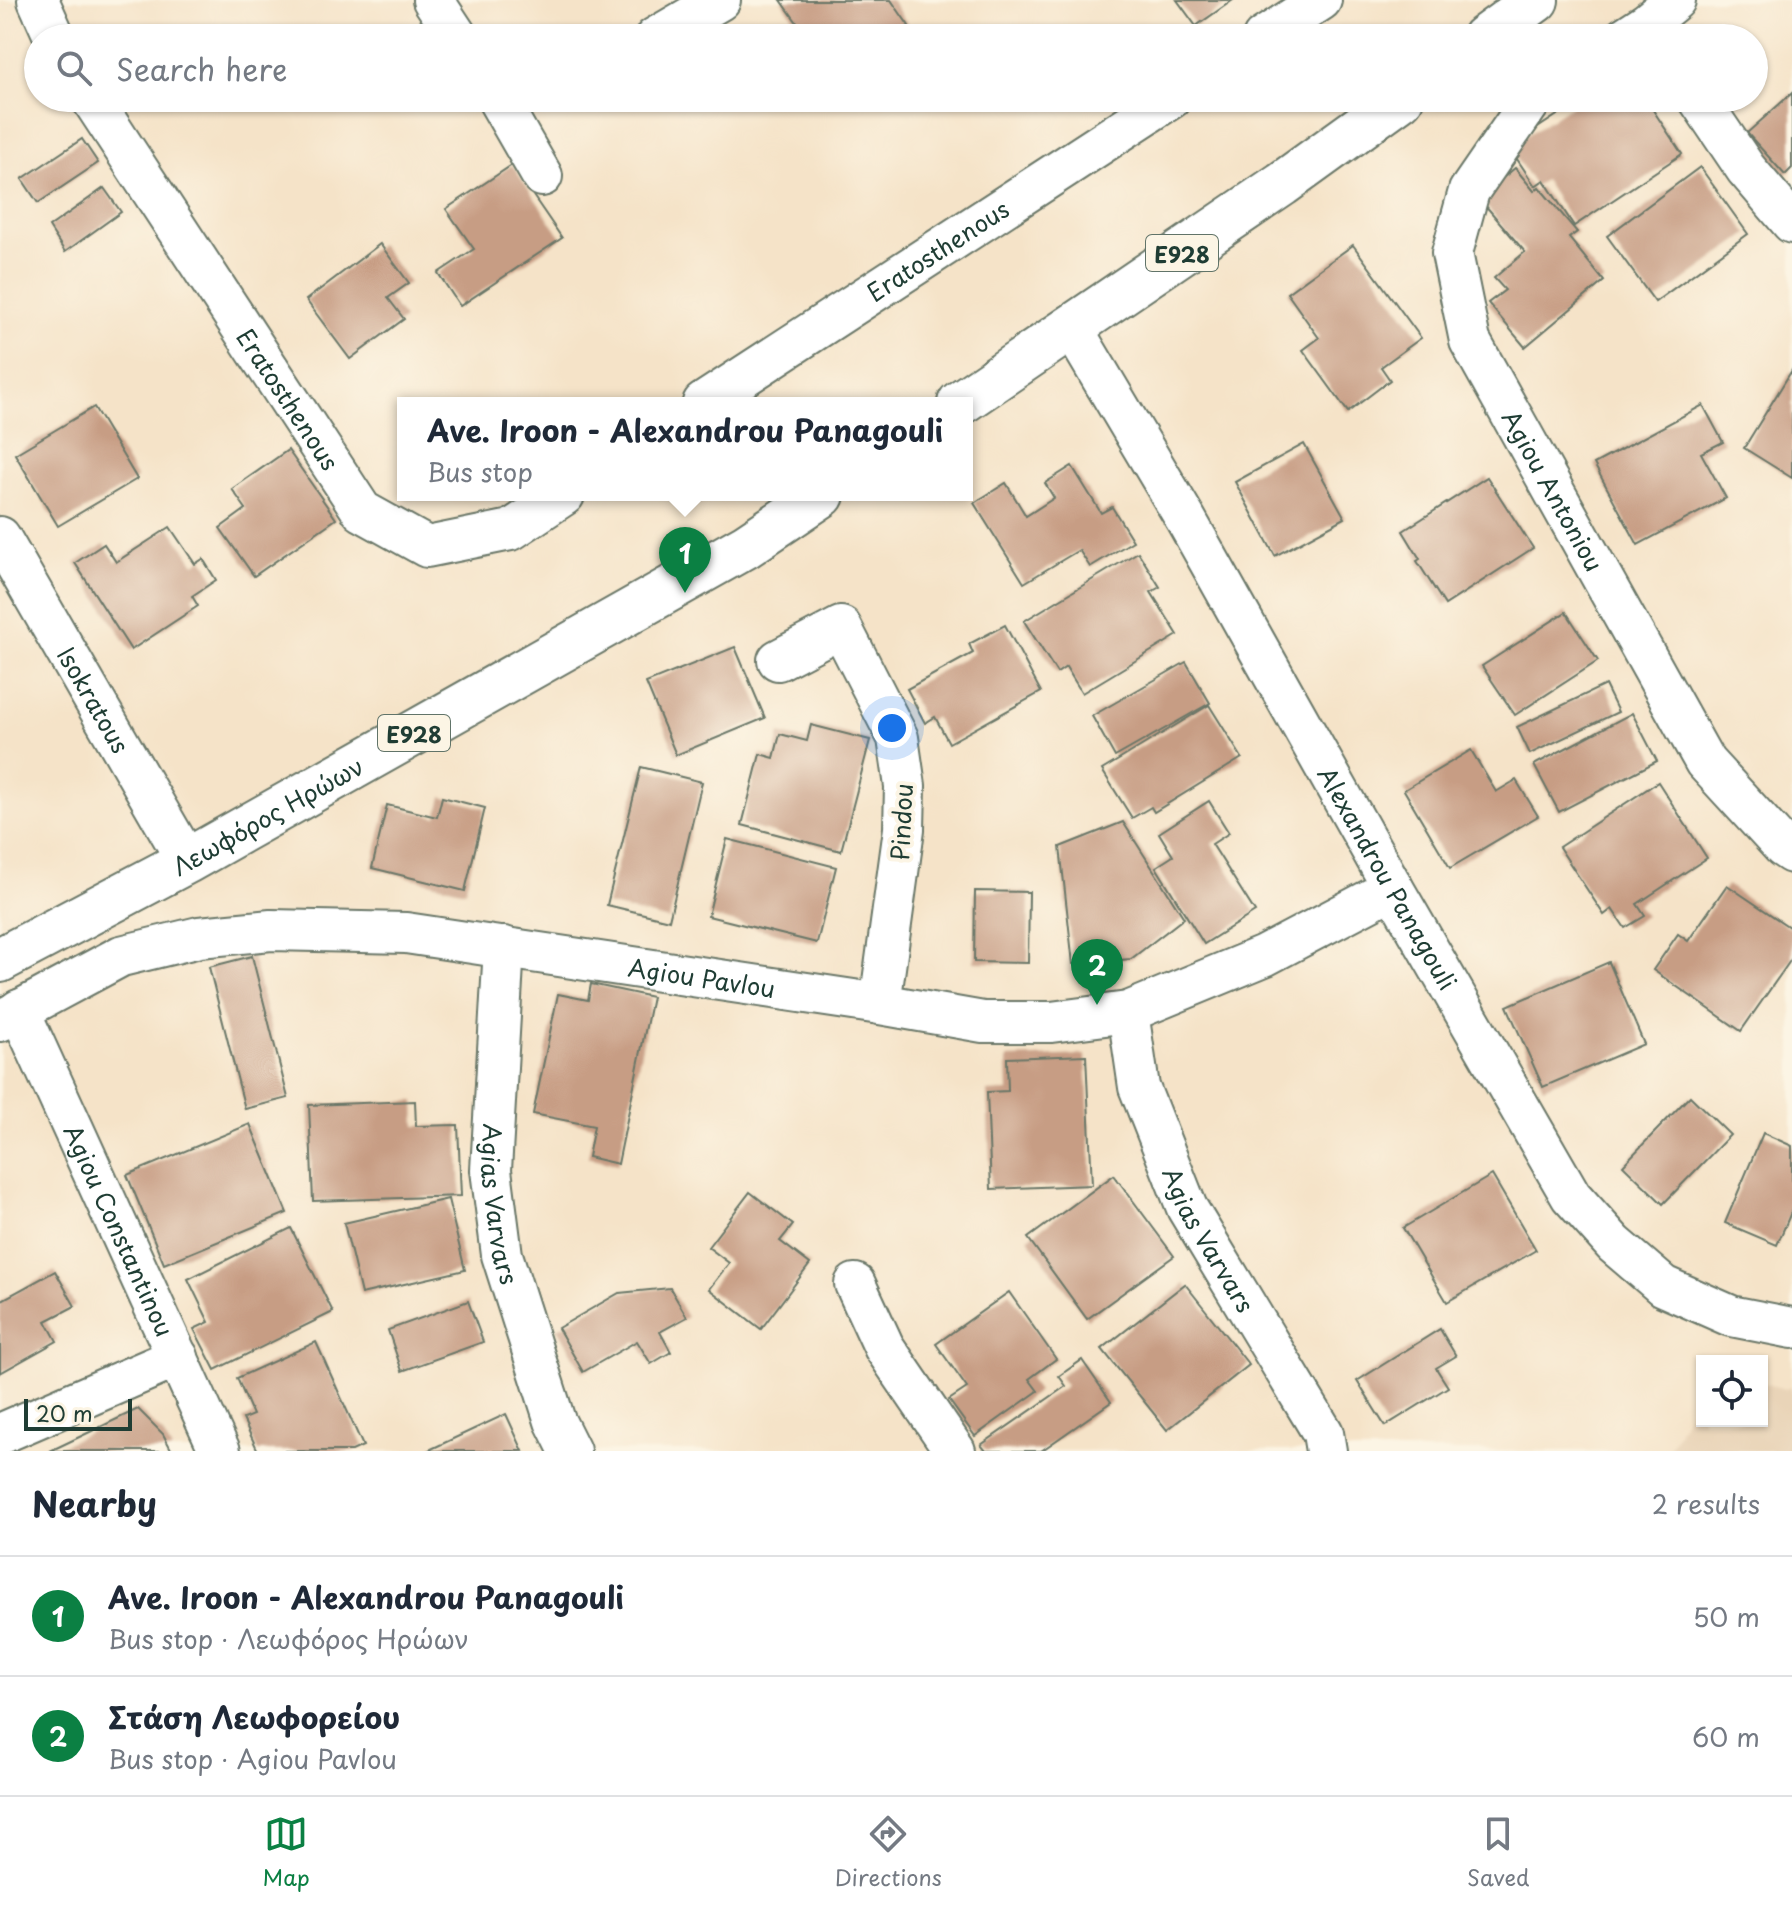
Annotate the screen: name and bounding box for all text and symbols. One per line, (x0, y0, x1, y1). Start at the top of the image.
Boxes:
search box (24, 24, 1768, 112)
icon: search (52, 46, 96, 90)
text: Search here (116, 46, 288, 91)
street label: Eratosthenous (859, 190, 1016, 310)
road number: E928 (1146, 235, 1218, 271)
street label: Eratosthenous (229, 321, 348, 477)
popup (397, 397, 973, 501)
street label: Agiou Antoniou (1494, 403, 1613, 578)
text: Ave. Iroon - Alexandrou Panagouli (427, 407, 943, 452)
text: Bus stop (427, 452, 533, 491)
pin: 1 (659, 527, 711, 593)
street label: Isokratous (49, 640, 139, 760)
your location (872, 708, 912, 748)
road number: E928 (378, 715, 450, 751)
street label: Λεωφόρος Ηρώων (166, 747, 370, 884)
street label: Alexandrou Panagouli (1310, 759, 1466, 996)
street label: Pindou (881, 782, 921, 862)
pin: 2 (1071, 939, 1123, 1005)
street label: Agiou Pavlou (626, 949, 778, 1006)
street label: Agiou Constantinou (55, 1118, 183, 1342)
street label: Agias Varvars (472, 1123, 528, 1289)
street label: Agias Varvars (1154, 1162, 1264, 1319)
map controls (1696, 1355, 1768, 1427)
button: locate (1696, 1355, 1768, 1427)
scale bar (24, 1395, 132, 1431)
text: 20 m (36, 1396, 93, 1429)
text: Nearby (32, 1477, 157, 1529)
text: 2 results (1652, 1484, 1760, 1523)
text: Ave. Iroon - Alexandrou Panagouli (108, 1574, 624, 1619)
text: 1 (52, 1597, 64, 1636)
text: 50 m (1693, 1597, 1760, 1636)
text: Bus stop · Λεωφόρος Ηρώων (108, 1619, 469, 1658)
text: Στάση Λεωφορείου (108, 1694, 400, 1739)
text: 2 (49, 1717, 67, 1756)
text: 60 m (1692, 1717, 1760, 1756)
text: Bus stop · Agiou Pavlou (108, 1739, 397, 1778)
tab: Map (263, 1812, 310, 1893)
tab: Directions (835, 1812, 942, 1893)
tab: Saved (1467, 1812, 1529, 1893)

